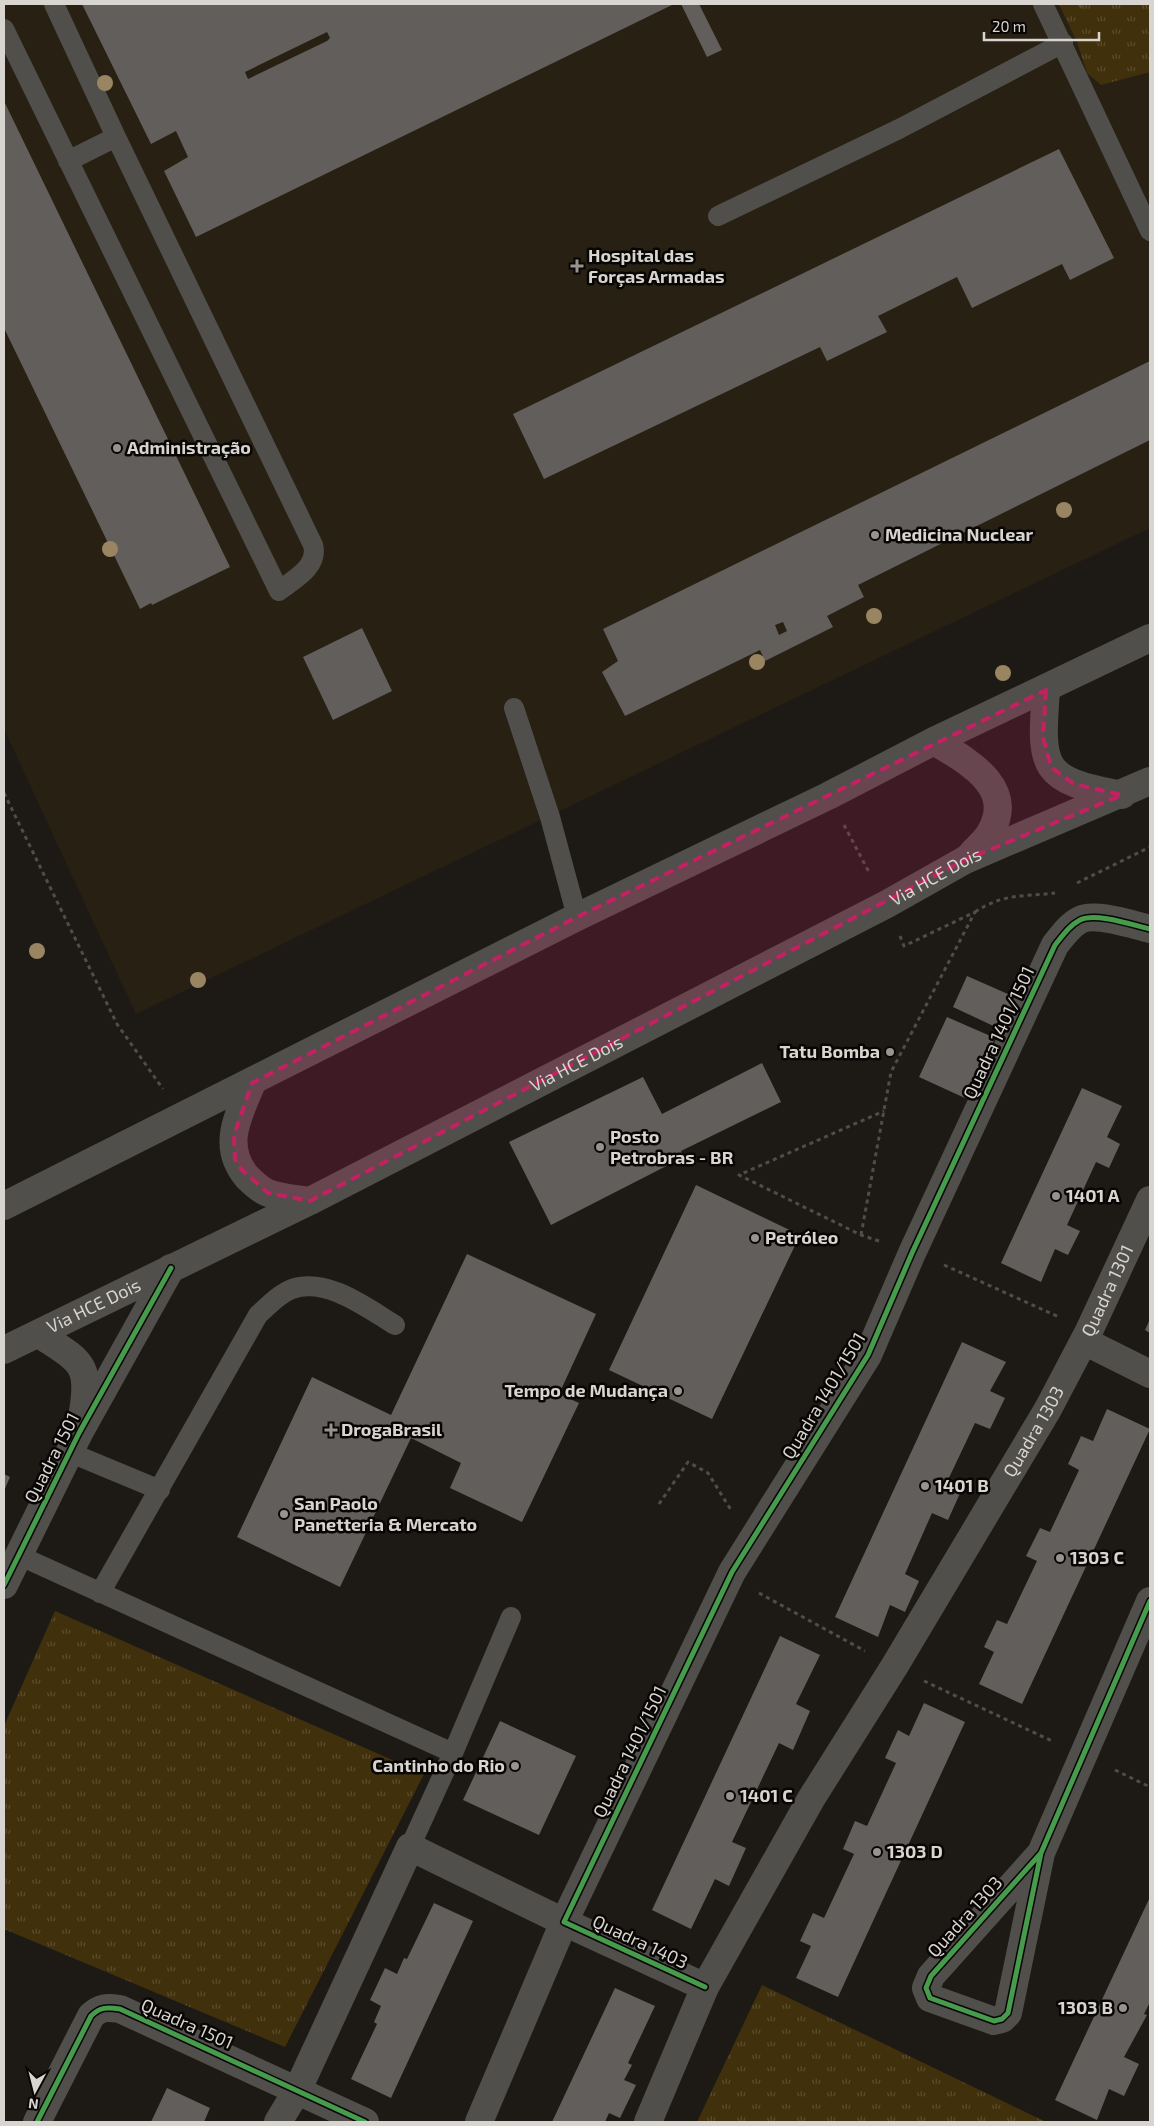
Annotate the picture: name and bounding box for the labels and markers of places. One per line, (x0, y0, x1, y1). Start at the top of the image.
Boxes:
place label: Hospital das Forças Armadas (588, 244, 724, 288)
marker: Hospital das Forças Armadas (570, 259, 584, 273)
place label: Administração (127, 436, 251, 459)
marker: Administração (111, 442, 123, 454)
place label: Medicina Nuclear (885, 523, 1034, 545)
marker: Medicina Nuclear (869, 529, 881, 541)
place label: Tatu Bomba (780, 1040, 880, 1062)
marker: Tatu Bomba (884, 1046, 896, 1058)
place label: Posto Petrobras - BR (610, 1125, 734, 1168)
marker: Posto Petrobras - BR (594, 1141, 606, 1153)
place label: 1401 A (1066, 1184, 1120, 1206)
marker: 1401 A (1050, 1190, 1062, 1202)
place label: Petróleo (765, 1226, 838, 1248)
marker: Petróleo (749, 1232, 761, 1244)
place label: Tempo de Mudança (504, 1379, 668, 1402)
marker: Tempo de Mudança (672, 1385, 684, 1397)
place label: DrogaBrasil (341, 1418, 442, 1440)
marker: DrogaBrasil (325, 1424, 337, 1436)
place label: 1401 B (935, 1474, 989, 1496)
marker: 1401 B (919, 1480, 931, 1492)
place label: San Paolo Panetteria & Mercato (294, 1492, 477, 1535)
marker: San Paolo Panetteria & Mercato (278, 1508, 290, 1520)
place label: 1303 C (1070, 1546, 1124, 1568)
marker: 1303 C (1054, 1552, 1066, 1564)
place label: Cantinho do Rio (372, 1754, 505, 1776)
marker: Cantinho do Rio (509, 1760, 521, 1772)
place label: 1401 C (740, 1784, 793, 1806)
marker: 1401 C (724, 1790, 736, 1802)
place label: 1303 D (887, 1840, 943, 1862)
marker: 1303 D (871, 1846, 883, 1858)
place label: 1303 B (1058, 1996, 1113, 2018)
marker: 1303 B (1117, 2002, 1129, 2014)

